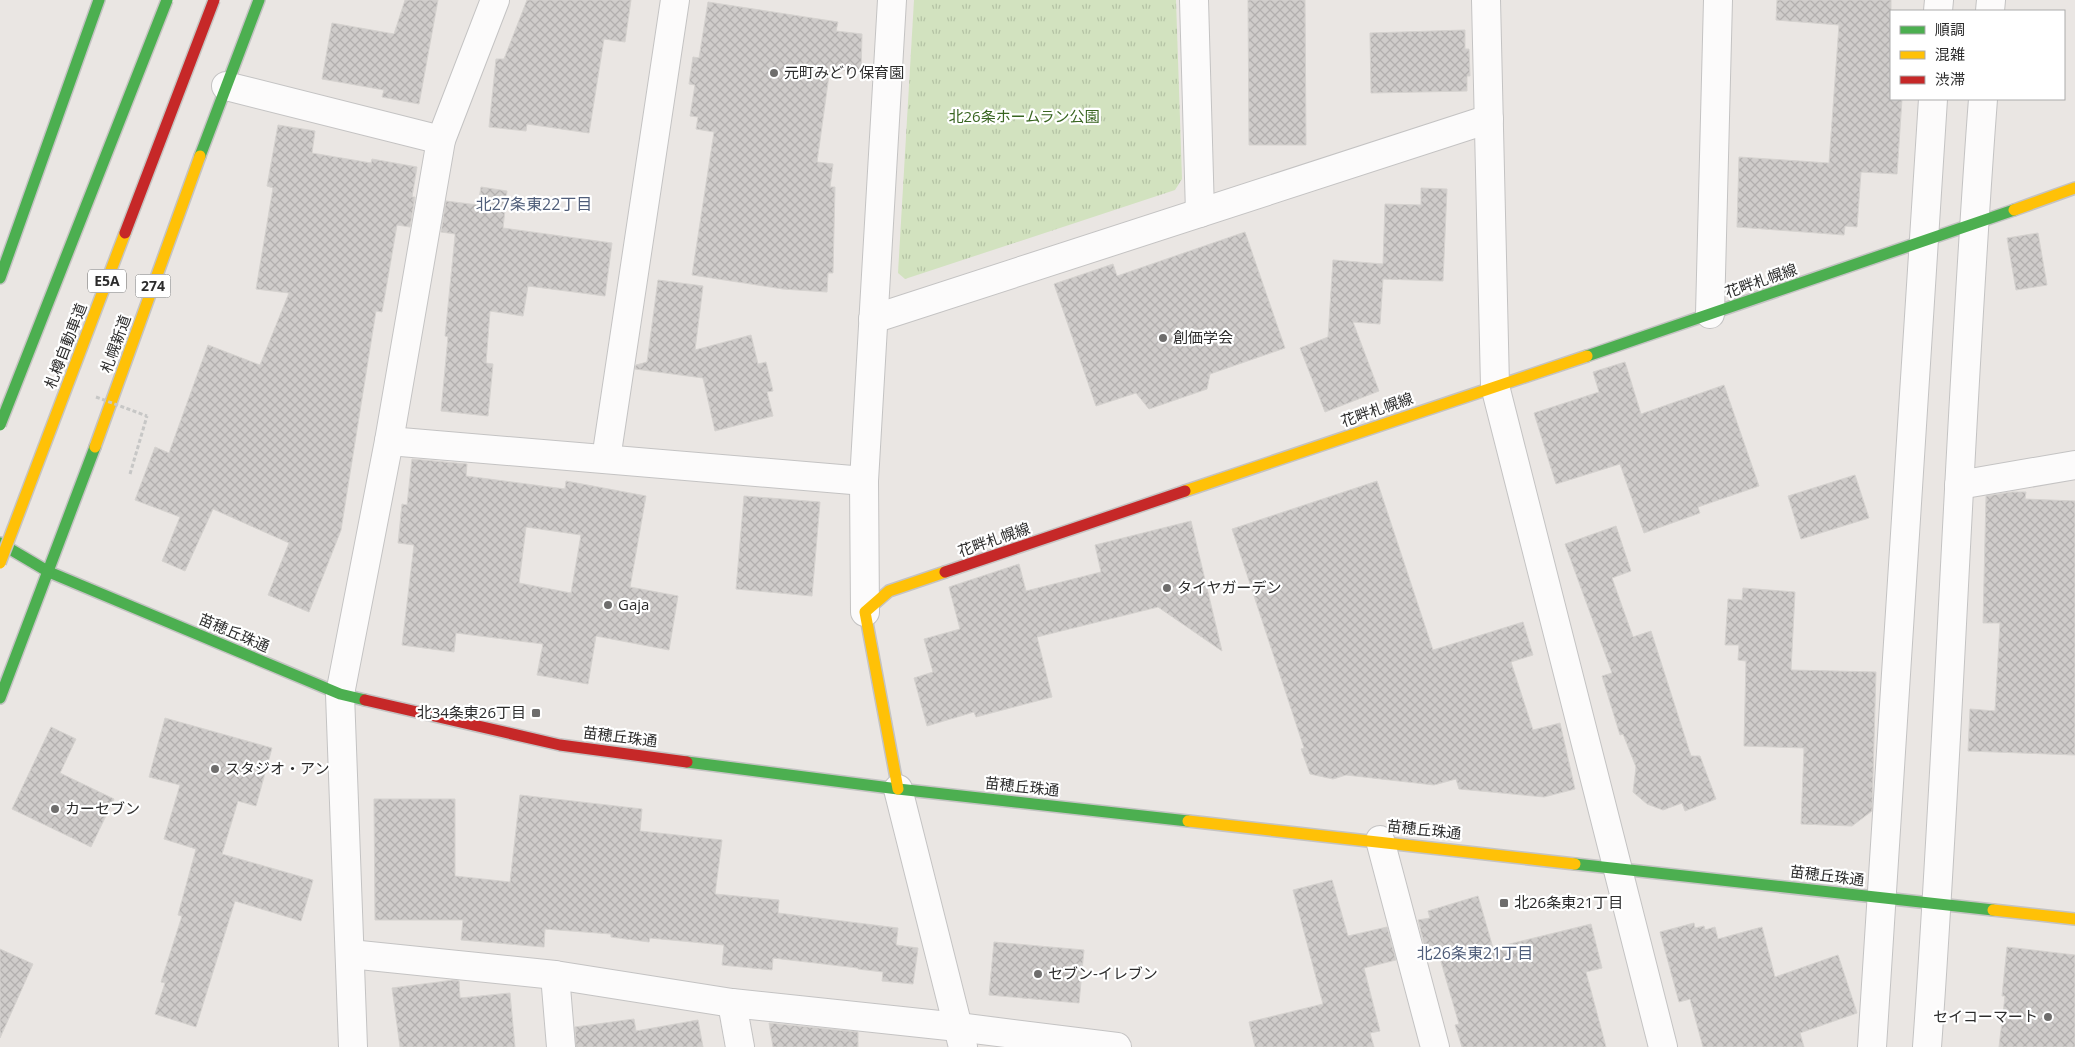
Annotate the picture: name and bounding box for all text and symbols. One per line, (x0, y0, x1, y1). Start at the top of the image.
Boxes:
legend (1890, 10, 2065, 100)
text: 順調 (1935, 19, 1965, 39)
text: 混雑 (1935, 44, 1965, 64)
place label: 元町みどり保育園 (784, 62, 904, 82)
marker: 元町みどり保育園 (768, 67, 780, 79)
text: 渋滞 (1935, 69, 1965, 89)
park label: 北26条ホームラン公園 (949, 106, 1099, 126)
district label: 北27条東22丁目 (476, 193, 592, 215)
street label: 花畔札幌線 (1722, 258, 1799, 302)
road number: E5A (88, 270, 126, 292)
road number: 274 (136, 274, 170, 298)
street label: 札樽自動車道 (40, 300, 91, 391)
street label: 札幌新道 (95, 312, 135, 375)
place label: 創価学会 (1173, 327, 1233, 347)
marker: 創価学会 (1157, 332, 1169, 344)
street label: 花畔札幌線 (1338, 387, 1415, 431)
street label: 花畔札幌線 (955, 517, 1032, 561)
place label: タイヤガーデン (1177, 577, 1282, 597)
marker: タイヤガーデン (1161, 582, 1173, 594)
place label: Gaja (618, 594, 649, 614)
marker: Gaja (602, 599, 614, 611)
street label: 苗穂丘珠通 (196, 608, 273, 656)
place label: 北34条東26丁目 (417, 702, 526, 722)
marker: 北34条東26丁目 (530, 707, 542, 719)
street label: 苗穂丘珠通 (582, 722, 659, 751)
place label: スタジオ・アン (225, 758, 329, 778)
marker: スタジオ・アン (209, 763, 221, 775)
street label: 苗穂丘珠通 (984, 772, 1060, 800)
place label: カーセブン (65, 798, 140, 818)
marker: カーセブン (49, 803, 61, 815)
street label: 苗穂丘珠通 (1386, 815, 1462, 843)
street label: 苗穂丘珠通 (1789, 861, 1866, 890)
place label: 北26条東21丁目 (1514, 892, 1623, 912)
marker: 北26条東21丁目 (1498, 897, 1510, 909)
district label: 北26条東21丁目 (1417, 942, 1533, 964)
place label: セブン-イレブン (1048, 963, 1158, 983)
marker: セブン-イレブン (1032, 968, 1044, 980)
place label: セイコーマート (1933, 1006, 2038, 1026)
marker: セイコーマート (2042, 1011, 2054, 1023)

